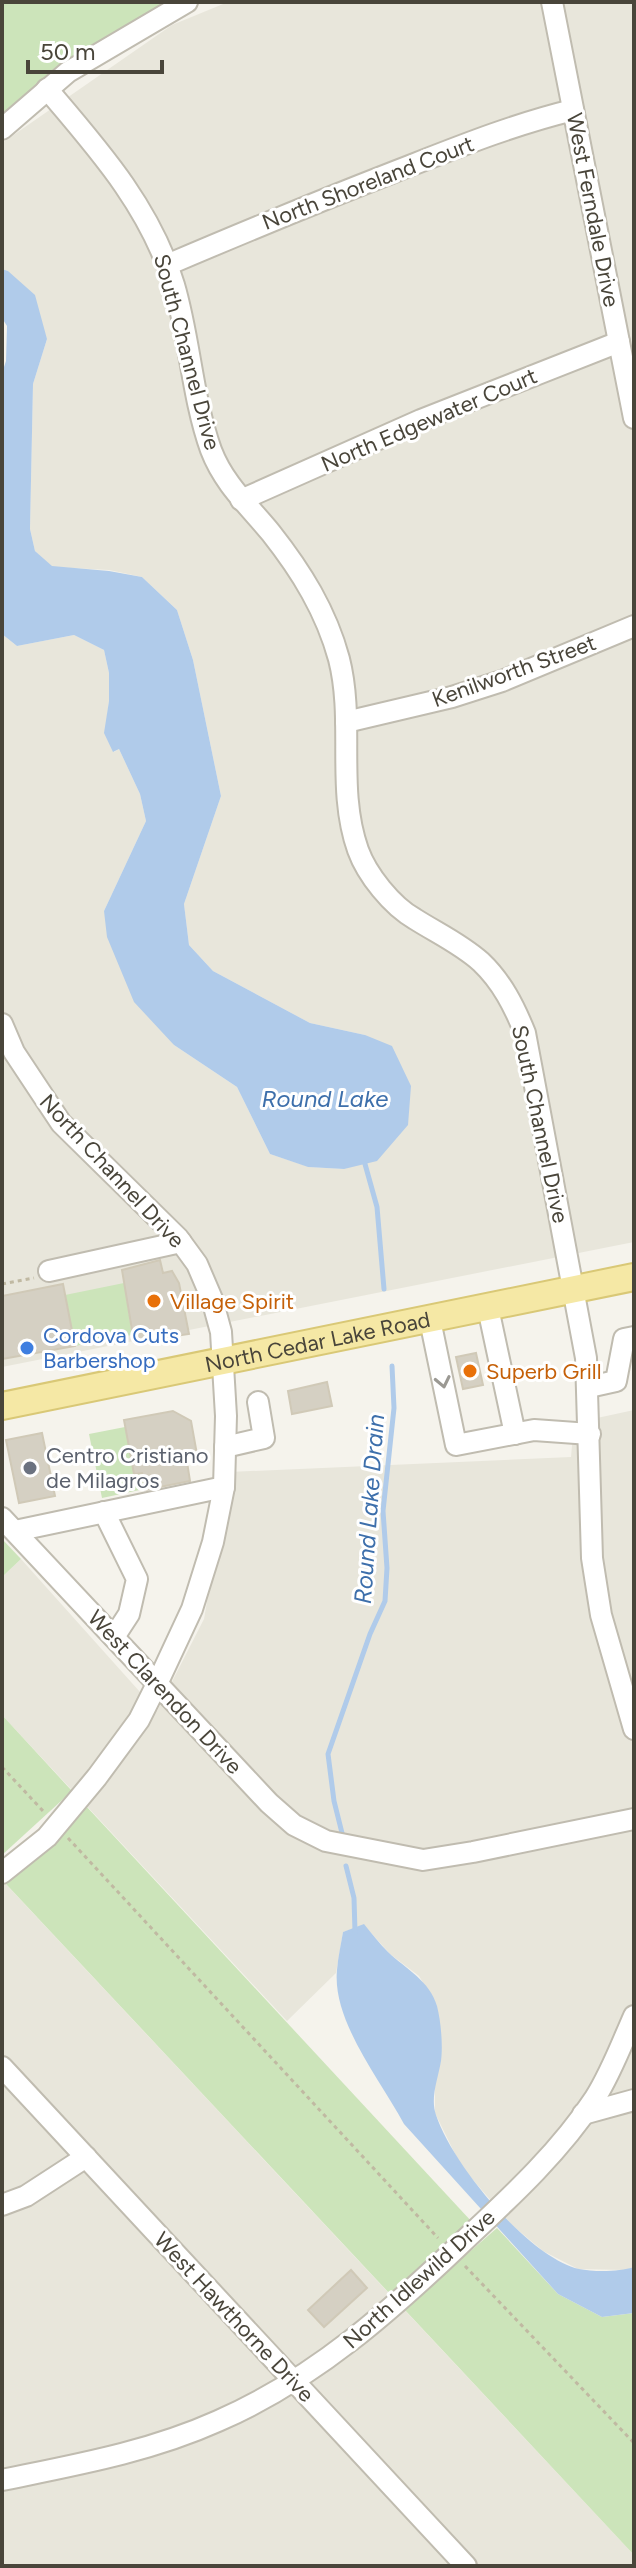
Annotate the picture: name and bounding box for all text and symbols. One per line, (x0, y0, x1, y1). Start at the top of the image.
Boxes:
scale bar (28, 24, 162, 74)
text: 50 m (40, 37, 96, 66)
street label: West Ferndale Drive (561, 111, 625, 309)
street label: North Shoreland Court (258, 130, 478, 236)
street label: South Channel Drive (148, 251, 226, 453)
street label: North Edgewater Court (317, 362, 541, 478)
street label: Kenilworth Street (428, 629, 600, 713)
street label: South Channel Drive (506, 1023, 574, 1225)
water label: Round Lake (262, 1084, 388, 1113)
street label: North Channel Drive (34, 1089, 190, 1253)
place label: Village Spirit (170, 1288, 294, 1315)
marker: Village Spirit (145, 1292, 163, 1310)
street label: North Cedar Lake Road (202, 1305, 433, 1378)
place label: Cordova Cuts Barbershop (43, 1322, 179, 1374)
marker: Cordova Cuts Barbershop (18, 1339, 36, 1357)
place label: Superb Grill (486, 1358, 602, 1385)
marker: Superb Grill (461, 1362, 479, 1380)
one-way arrow (434, 1375, 451, 1389)
water label: Round Lake Drain (348, 1413, 390, 1605)
place label: Centro Cristiano de Milagros (46, 1442, 208, 1494)
marker: Centro Cristiano de Milagros (21, 1459, 39, 1477)
street label: West Clarendon Drive (82, 1604, 248, 1780)
street label: North Idlewild Drive (337, 2204, 501, 2354)
street label: West Hawthorne Drive (148, 2226, 320, 2408)

